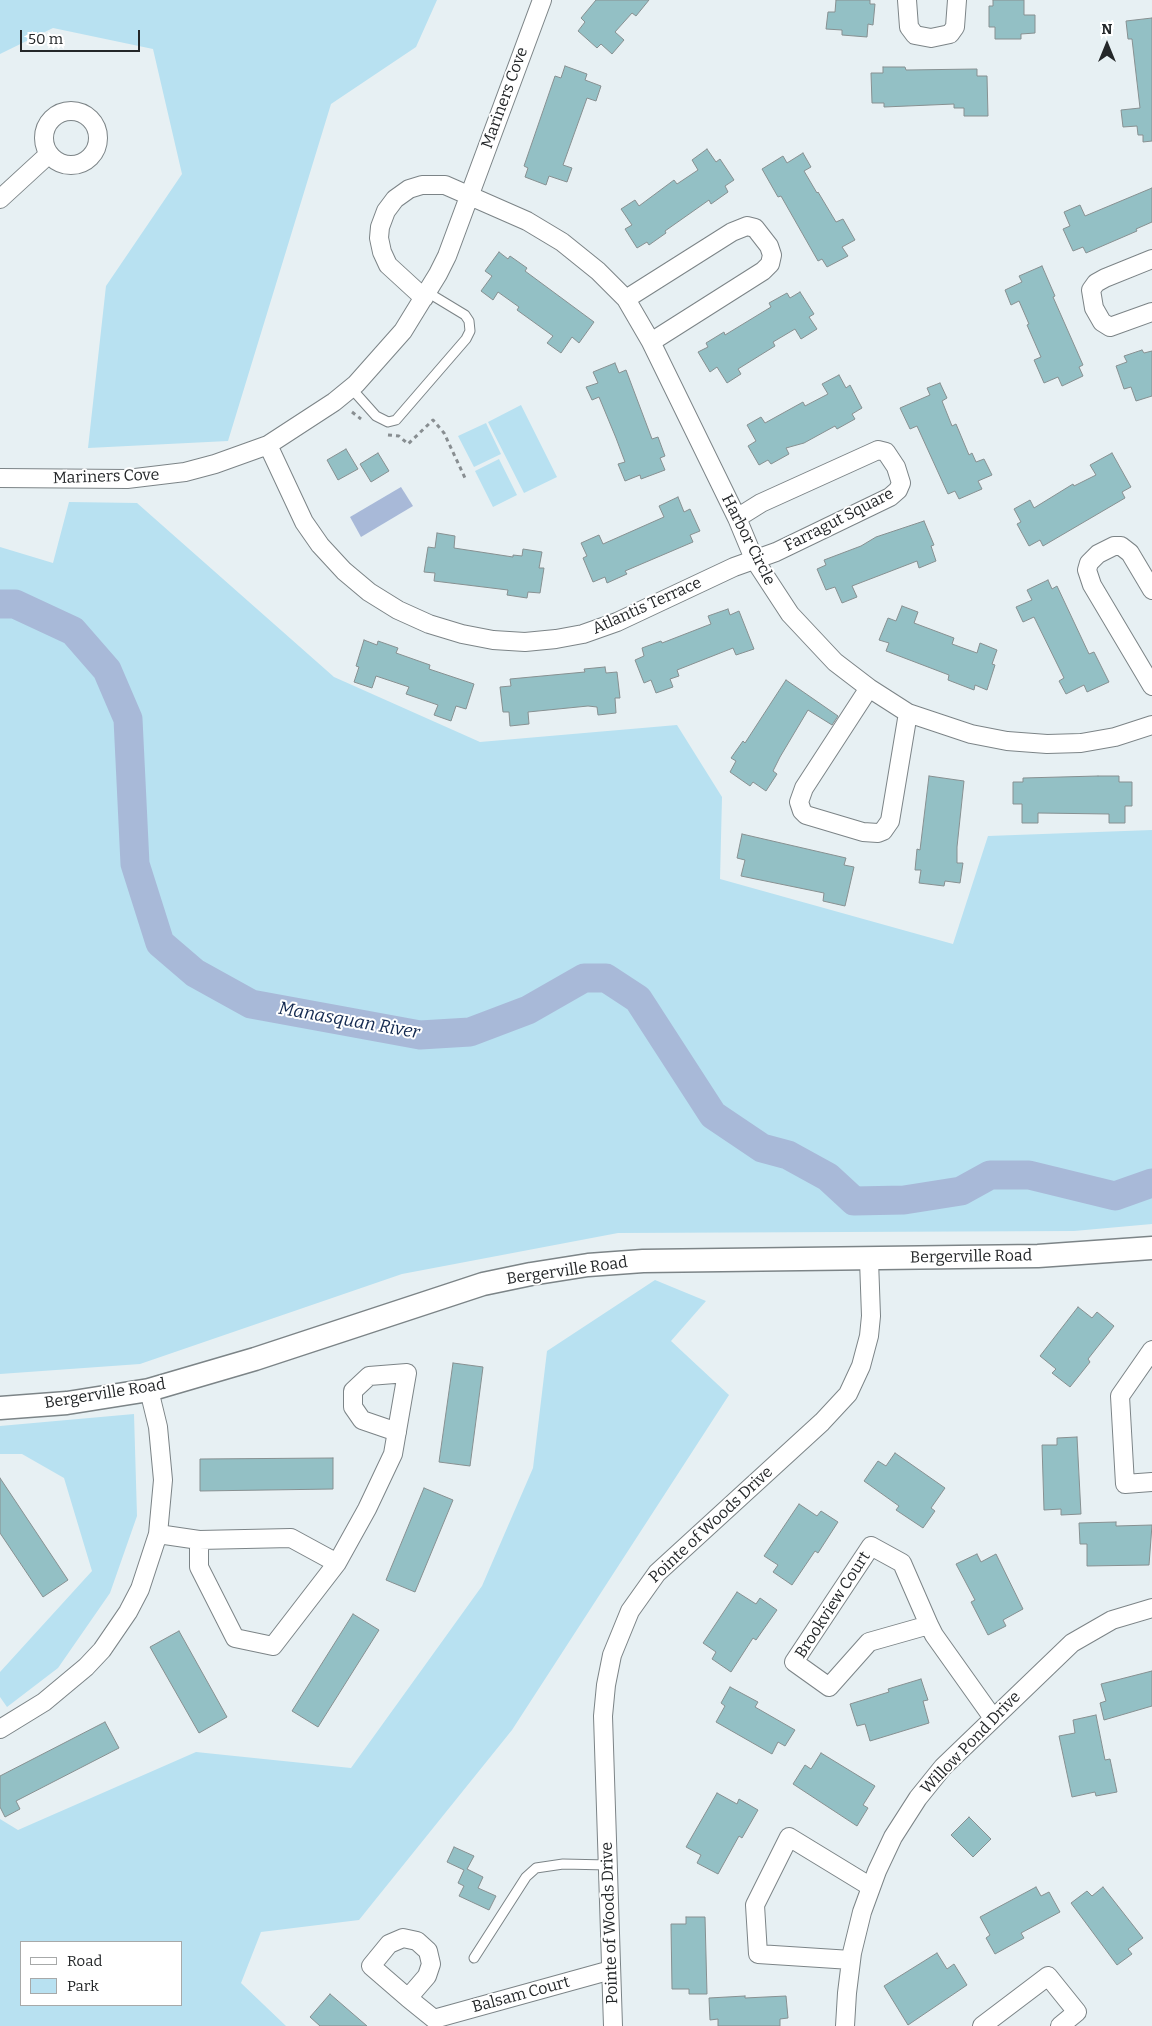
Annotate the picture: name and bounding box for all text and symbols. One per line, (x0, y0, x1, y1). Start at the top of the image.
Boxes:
scale bar (22, 20, 142, 52)
north arrow (1082, 20, 1132, 70)
text: N (1102, 21, 1112, 38)
text: 50 m (28, 30, 63, 48)
street label: Mariners Cove (478, 45, 532, 151)
street label: Mariners Cove (52, 466, 160, 488)
street label: Farragut Square (781, 484, 897, 556)
street label: Harbor Circle (717, 491, 779, 589)
street label: Atlantis Terrace (590, 573, 704, 639)
water label: Manasquan River (277, 998, 421, 1044)
street label: Bergerville Road (910, 1246, 1032, 1268)
street label: Bergerville Road (505, 1253, 629, 1289)
street label: Bergerville Road (43, 1375, 167, 1413)
street label: Pointe of Woods Drive (645, 1463, 777, 1587)
street label: Brookview Court (791, 1548, 875, 1662)
street label: Willow Pond Drive (917, 1688, 1025, 1798)
street label: Pointe of Woods Drive (598, 1842, 622, 2004)
legend (20, 1941, 182, 2006)
text: Road (67, 1952, 102, 1970)
street label: Balsam Court (470, 1973, 572, 2017)
text: Park (67, 1977, 99, 1995)

